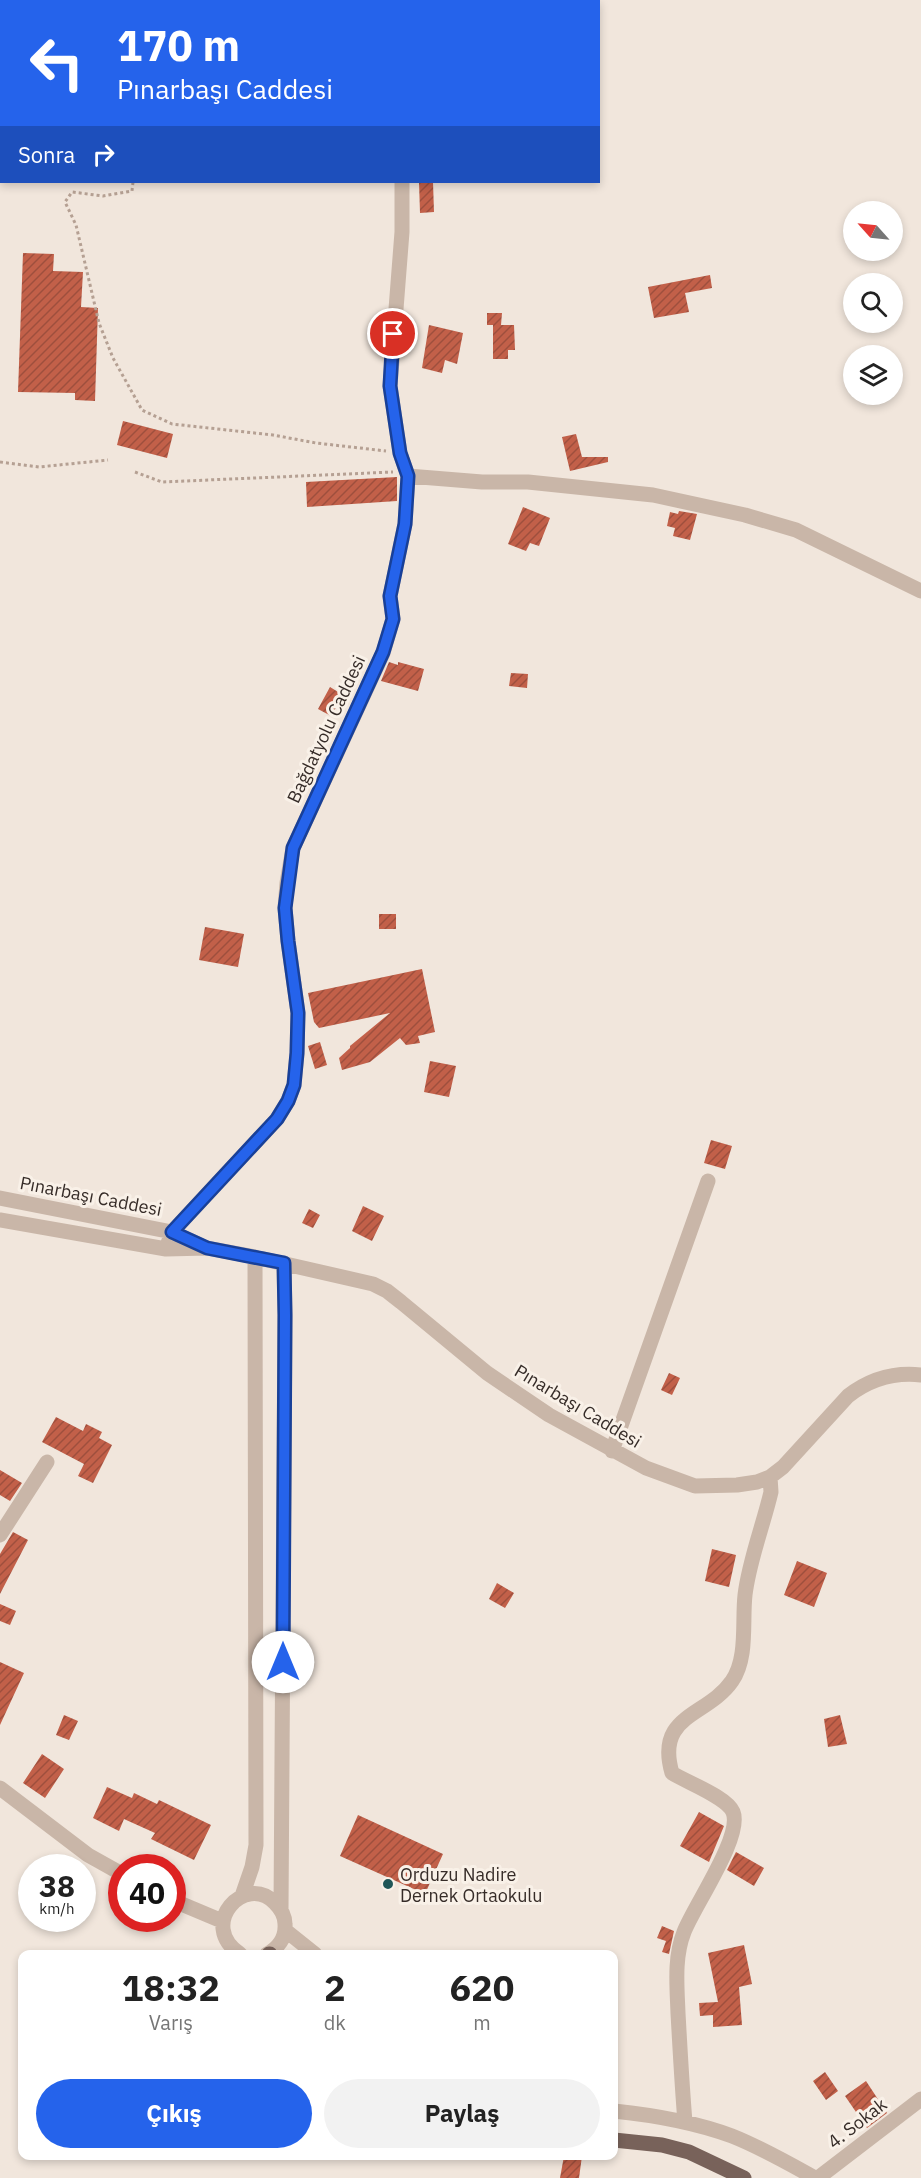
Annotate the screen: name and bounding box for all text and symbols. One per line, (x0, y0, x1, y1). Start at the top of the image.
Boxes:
text: 170 m (117, 18, 240, 73)
icon: left (18, 24, 96, 102)
text: Pınarbaşı Caddesi (117, 71, 333, 106)
icon: right (87, 138, 120, 171)
text: Sonra (18, 140, 75, 169)
north arrow (843, 201, 903, 261)
map controls (843, 201, 903, 405)
button: search (843, 273, 903, 333)
pin (367, 308, 418, 359)
icon: arrive (376, 317, 409, 350)
button: layers (843, 345, 903, 405)
street label: Bağdatyolu Caddesi (282, 651, 370, 807)
street label: Pınarbaşı Caddesi (18, 1171, 164, 1221)
street label: Pınarbaşı Caddesi (510, 1359, 646, 1453)
position arrow (251, 1630, 315, 1694)
speed limit sign: 40 (108, 1854, 186, 1932)
place label: Orduzu Nadire Dernek Ortaokulu (400, 1863, 543, 1907)
text: 38 (39, 1866, 75, 1905)
marker: Orduzu Nadire Dernek Ortaokulu (381, 1877, 395, 1891)
text: km/h (39, 1899, 75, 1918)
text: 18:32 (122, 1964, 220, 2011)
text: 2 (324, 1964, 346, 2011)
text: 620 (449, 1964, 514, 2011)
text: Varış (149, 2009, 193, 2036)
text: dk (324, 2009, 346, 2036)
text: m (473, 2009, 491, 2036)
button: Çıkış (36, 2079, 312, 2148)
button: Paylaş (324, 2079, 600, 2148)
street label: 4. Sokak (823, 2092, 892, 2153)

